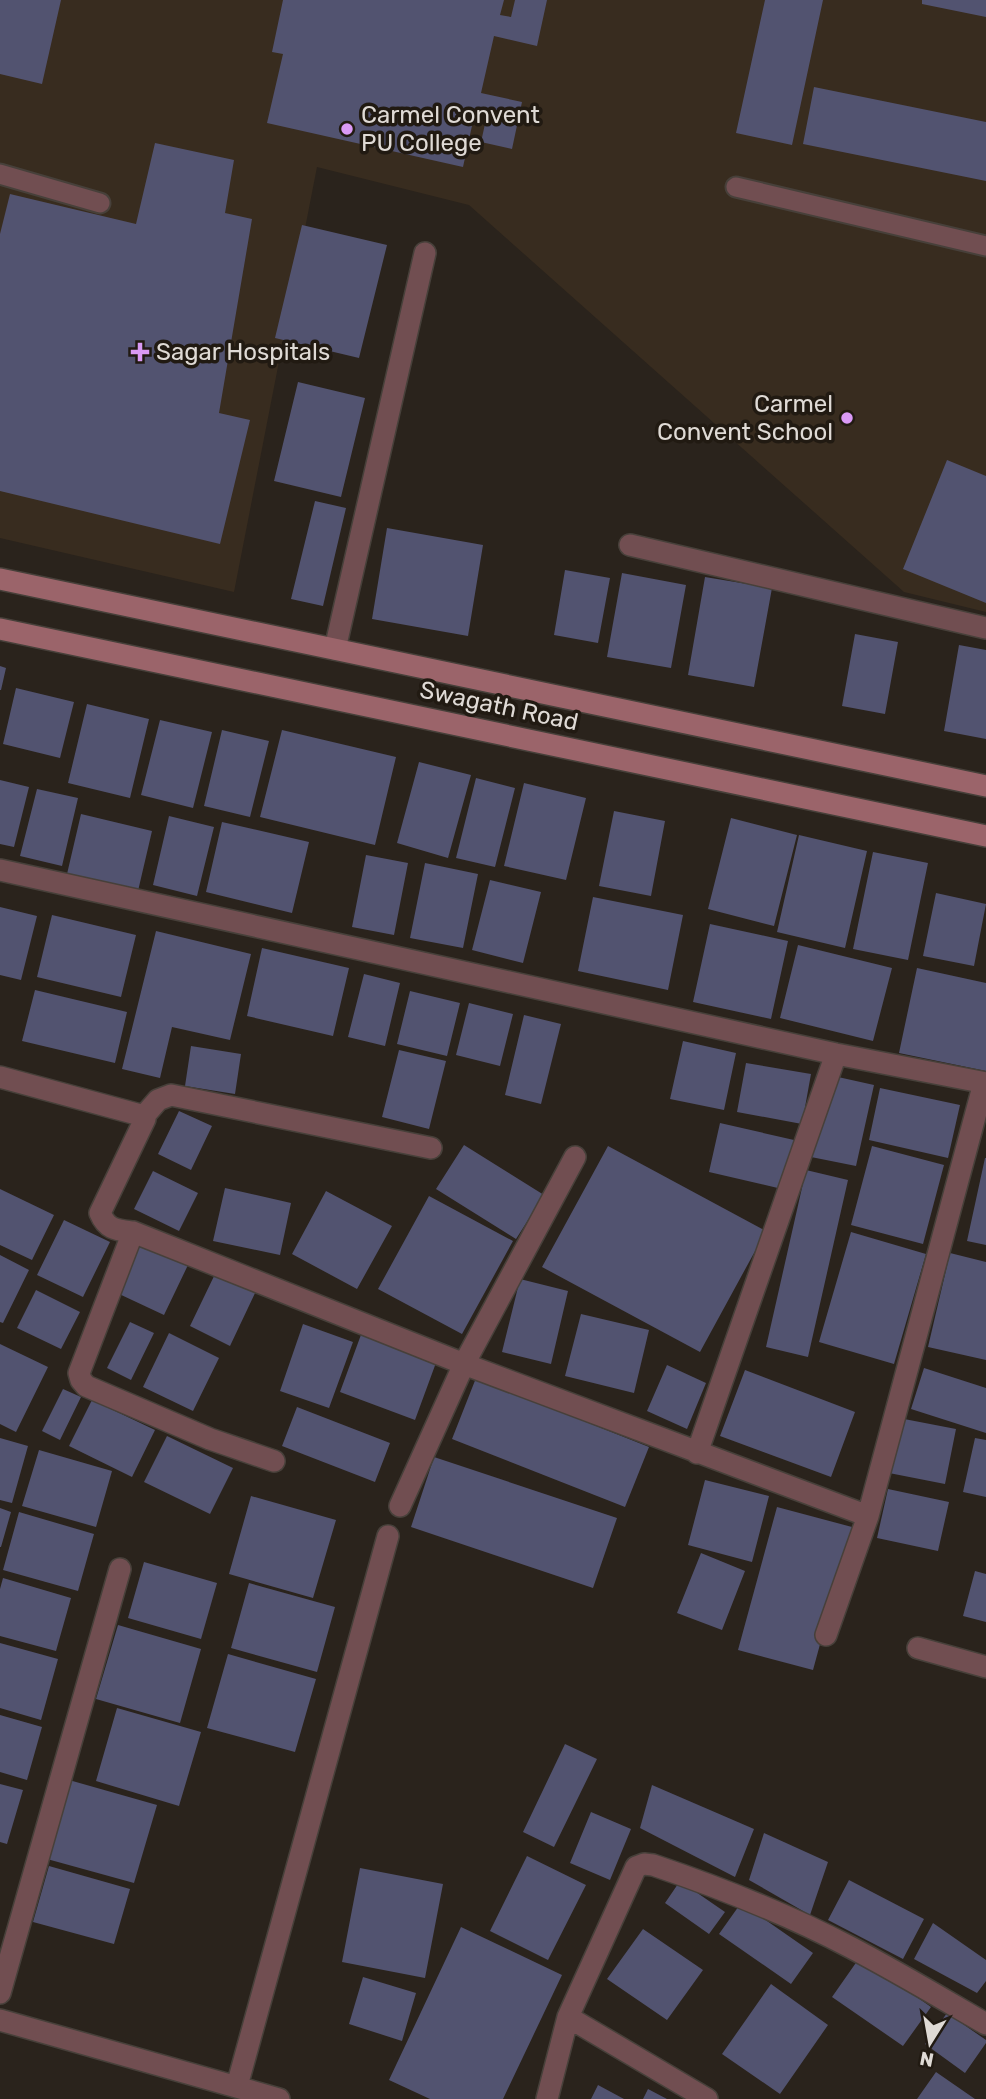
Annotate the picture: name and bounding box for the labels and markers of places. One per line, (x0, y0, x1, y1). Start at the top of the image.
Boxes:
place label: Carmel Convent PU College (361, 101, 540, 157)
marker: Carmel Convent PU College (339, 121, 355, 137)
place label: Sagar Hospitals (156, 338, 330, 366)
marker: Sagar Hospitals (130, 342, 150, 362)
place label: Carmel Convent School (657, 390, 833, 446)
marker: Carmel Convent School (839, 410, 855, 426)

